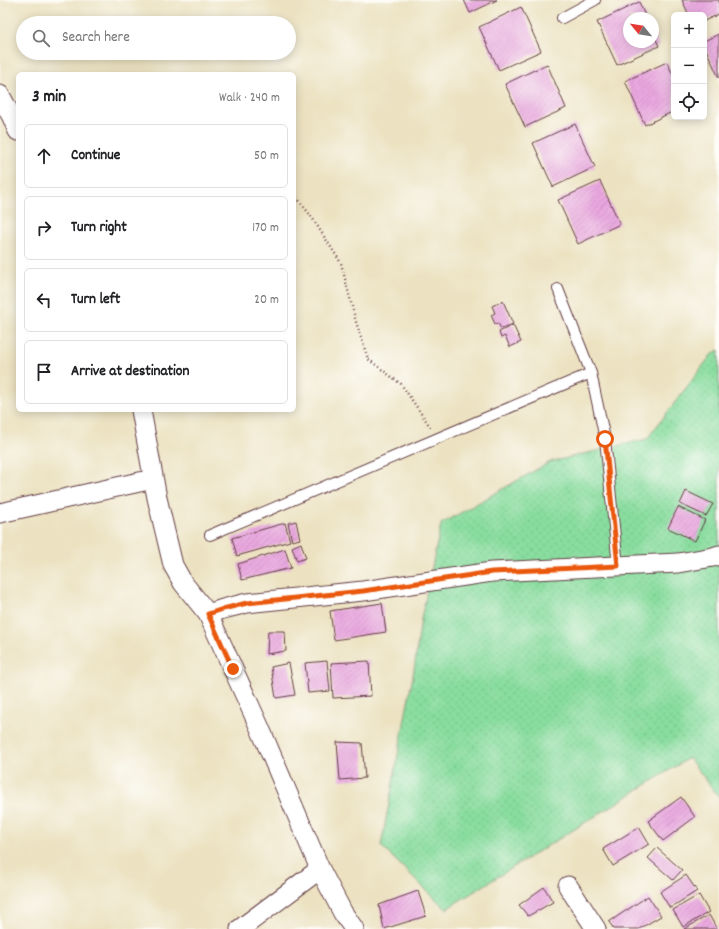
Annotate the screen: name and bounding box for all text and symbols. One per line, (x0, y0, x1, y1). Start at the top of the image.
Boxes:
north arrow (623, 12, 659, 48)
map controls (671, 12, 707, 120)
button: + (671, 12, 707, 48)
search box (16, 16, 296, 60)
icon: search (30, 27, 52, 49)
text: Search here (62, 27, 130, 49)
button: − (671, 48, 707, 84)
button: locate (671, 84, 707, 120)
text: 3 min (32, 86, 66, 110)
text: Walk · 240 m (219, 89, 280, 108)
icon: ahead (33, 145, 55, 167)
text: Continue (71, 145, 120, 167)
text: 50 m (254, 147, 279, 166)
icon: right (33, 217, 55, 239)
text: Turn right (71, 217, 127, 239)
text: 170 m (252, 219, 279, 238)
icon: left (33, 289, 55, 311)
text: Turn left (71, 289, 120, 311)
text: 20 m (254, 291, 279, 310)
icon: arrive (33, 361, 55, 383)
text: Arrive at destination (71, 361, 189, 383)
route start (596, 430, 614, 448)
route end (224, 660, 242, 678)

